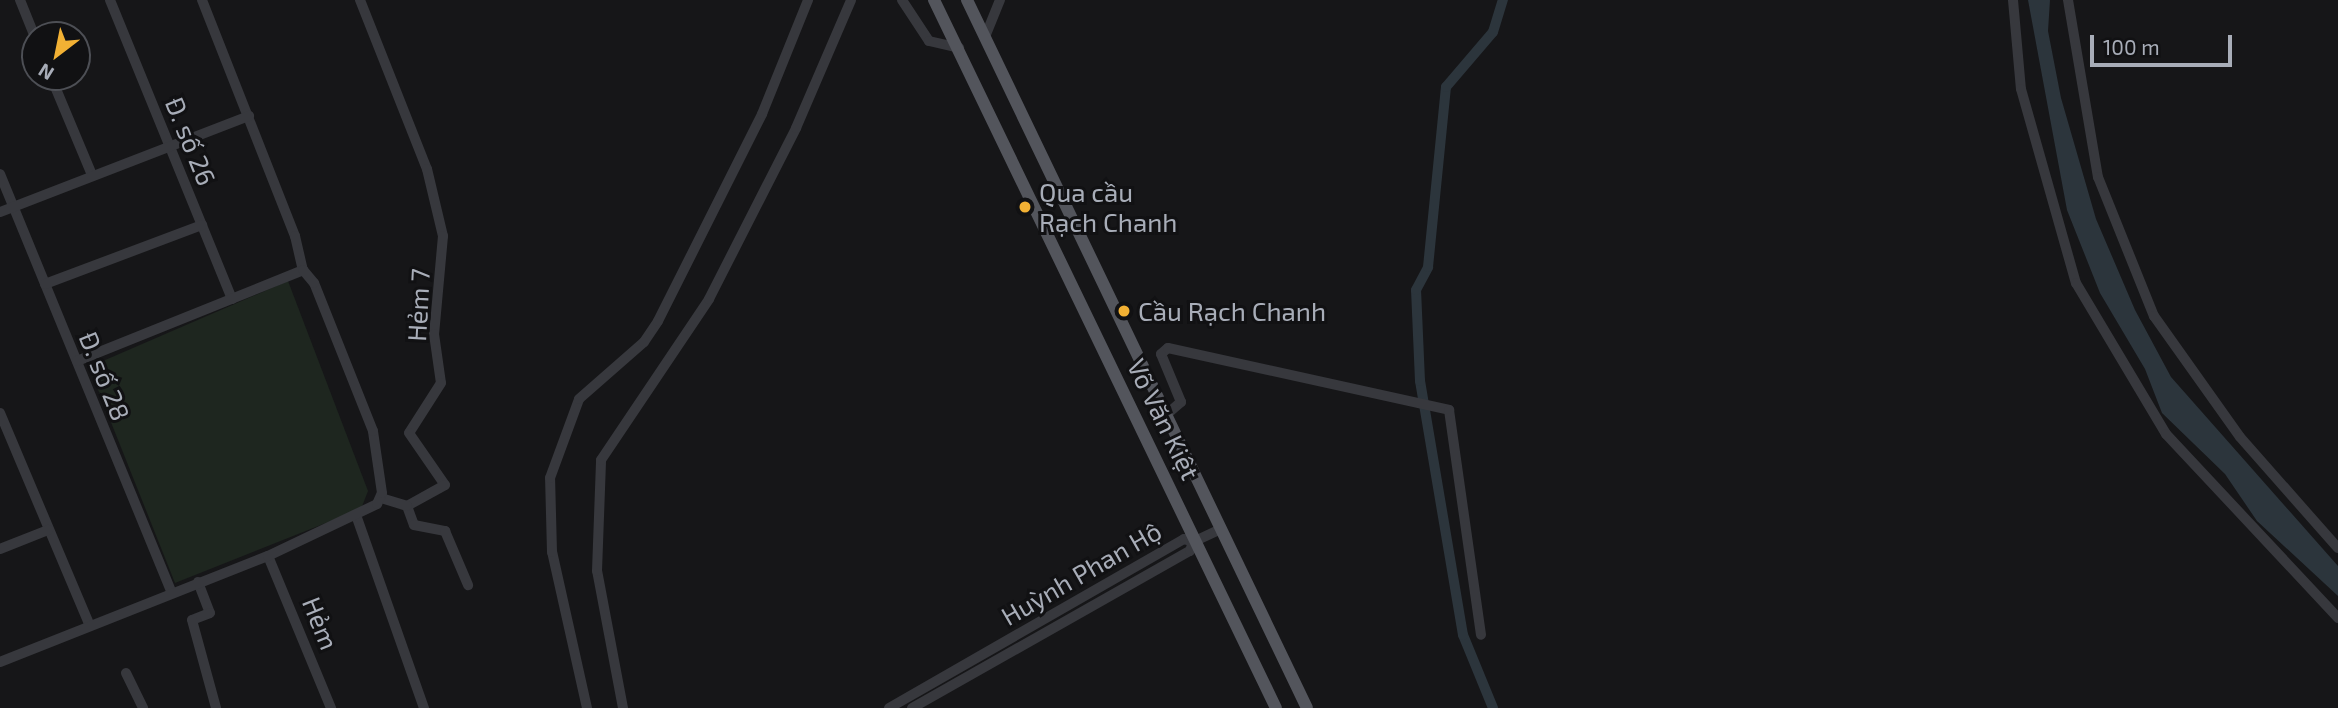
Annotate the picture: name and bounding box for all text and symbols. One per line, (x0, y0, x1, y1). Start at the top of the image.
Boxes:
north arrow (21, 21, 91, 91)
scale bar (2093, 21, 2235, 65)
text: 100 m (2103, 34, 2160, 59)
text: N (34, 59, 58, 86)
street label: Đ. số 26 (159, 92, 223, 190)
place label: Qua cầu Rạch Chanh (1039, 176, 1177, 238)
marker: Qua cầu Rạch Chanh (1017, 199, 1033, 215)
street label: Hẻm 7 (401, 268, 435, 342)
place label: Cầu Rạch Chanh (1138, 295, 1326, 327)
marker: Cầu Rạch Chanh (1116, 303, 1132, 319)
street label: Đ. số 28 (73, 327, 137, 425)
street label: Võ Văn Kiệt (1121, 353, 1207, 485)
street label: Huỳnh Phan Hộ (995, 515, 1167, 631)
street label: Hẻm (296, 592, 346, 654)

